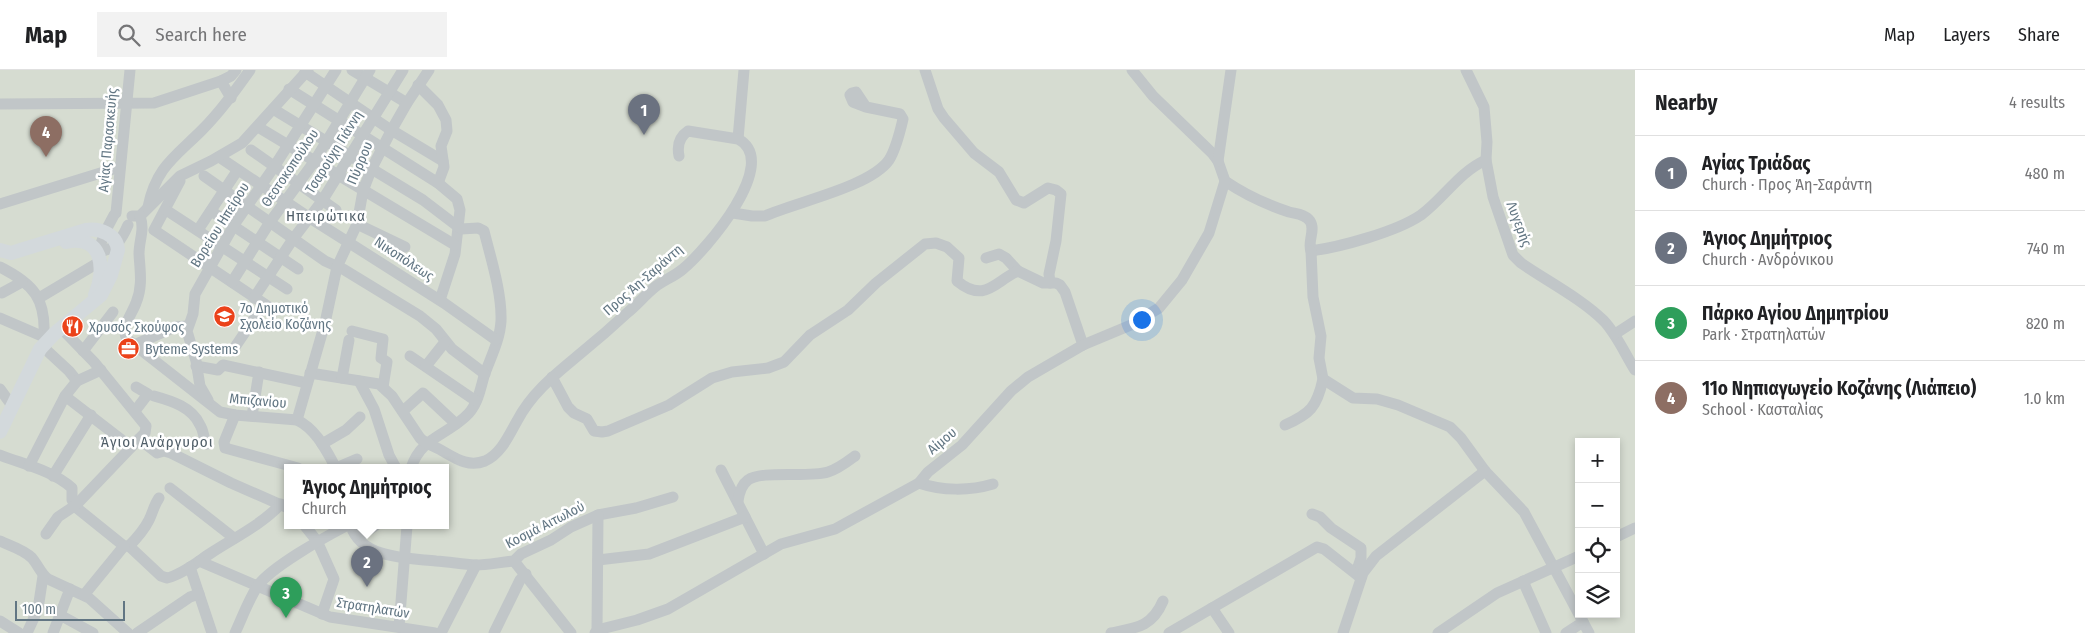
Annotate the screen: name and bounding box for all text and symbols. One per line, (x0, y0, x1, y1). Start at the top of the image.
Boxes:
search box (97, 12, 447, 57)
text: Map (25, 21, 67, 49)
icon: search (115, 21, 143, 49)
text: Search here (155, 23, 247, 46)
text: Map (1884, 24, 1915, 46)
text: Layers (1943, 24, 1990, 46)
text: Share (2018, 24, 2060, 46)
street label: Αγίας Παρασκευής (95, 87, 121, 193)
text: Nearby (1655, 90, 1717, 116)
text: 4 results (2009, 93, 2065, 112)
pin: 1 (628, 94, 660, 135)
street label: Τσαρούχη Γιάννη (302, 107, 366, 197)
pin: 4 (30, 116, 62, 157)
street label: Θεοτοκοπούλου (258, 126, 322, 210)
street label: Πύρρου (343, 139, 377, 187)
text: Αγίας Τριάδας (1702, 152, 1811, 175)
text: 1 (1668, 164, 1674, 183)
text: 480 m (2025, 164, 2065, 183)
text: Church · Προς Άη-Σαράντη (1702, 175, 1872, 194)
street label: Βορείου Ηπείρου (187, 179, 253, 271)
street label: Λυγερής (1503, 199, 1535, 249)
district label: Ηπειρώτικα (286, 207, 366, 225)
text: Άγιος Δημήτριος (1702, 227, 1832, 250)
street label: Νικοπόλεως (371, 233, 437, 285)
text: 2 (1667, 239, 1675, 258)
text: 740 m (2027, 239, 2065, 258)
street label: Προς Άη-Σαράντη (600, 241, 686, 319)
text: Church · Ανδρόνικου (1702, 250, 1834, 269)
place label: 7ο Δημοτικό Σχολείο Κοζάνης (240, 300, 331, 333)
text: Πάρκο Αγίου Δημητρίου (1702, 302, 1889, 325)
school or university icon: 7ο Δημοτικό Σχολείο Κοζάνης (212, 304, 236, 328)
your location (1129, 307, 1155, 333)
text: 3 (1667, 314, 1675, 333)
text: 820 m (2026, 314, 2065, 333)
restaurant icon: Χρυσός Σκούφος (61, 315, 85, 339)
place label: Χρυσός Σκούφος (89, 319, 184, 336)
text: Park · Στρατηλατών (1702, 325, 1825, 344)
office icon: Byteme Systems (117, 337, 141, 361)
place label: Byteme Systems (145, 341, 238, 358)
text: 11o Νηπιαγωγείο Κοζάνης (Λιάπειο) (1702, 377, 1976, 400)
text: 4 (1667, 389, 1675, 408)
text: 1.0 km (2024, 389, 2065, 408)
street label: Μπιζανίου (229, 390, 287, 412)
text: School · Κασταλίας (1702, 400, 1823, 419)
street label: Αίμου (924, 424, 960, 458)
district label: Άγιοι Ανάργυροι (101, 433, 213, 451)
map controls (1575, 438, 1620, 618)
button: + (1575, 438, 1620, 483)
popup (284, 464, 449, 529)
text: Άγιος Δημήτριος (302, 476, 431, 499)
button: − (1575, 483, 1620, 528)
street label: Κοσμά Αιτωλού (503, 498, 587, 552)
text: Church (302, 499, 347, 518)
button: locate (1575, 528, 1620, 573)
pin: 2 (351, 546, 383, 587)
button: layers (1575, 573, 1620, 618)
pin: 3 (270, 577, 302, 618)
street label: Στρατηλατών (335, 594, 411, 622)
scale bar (15, 598, 125, 621)
text: 100 m (22, 601, 56, 618)

